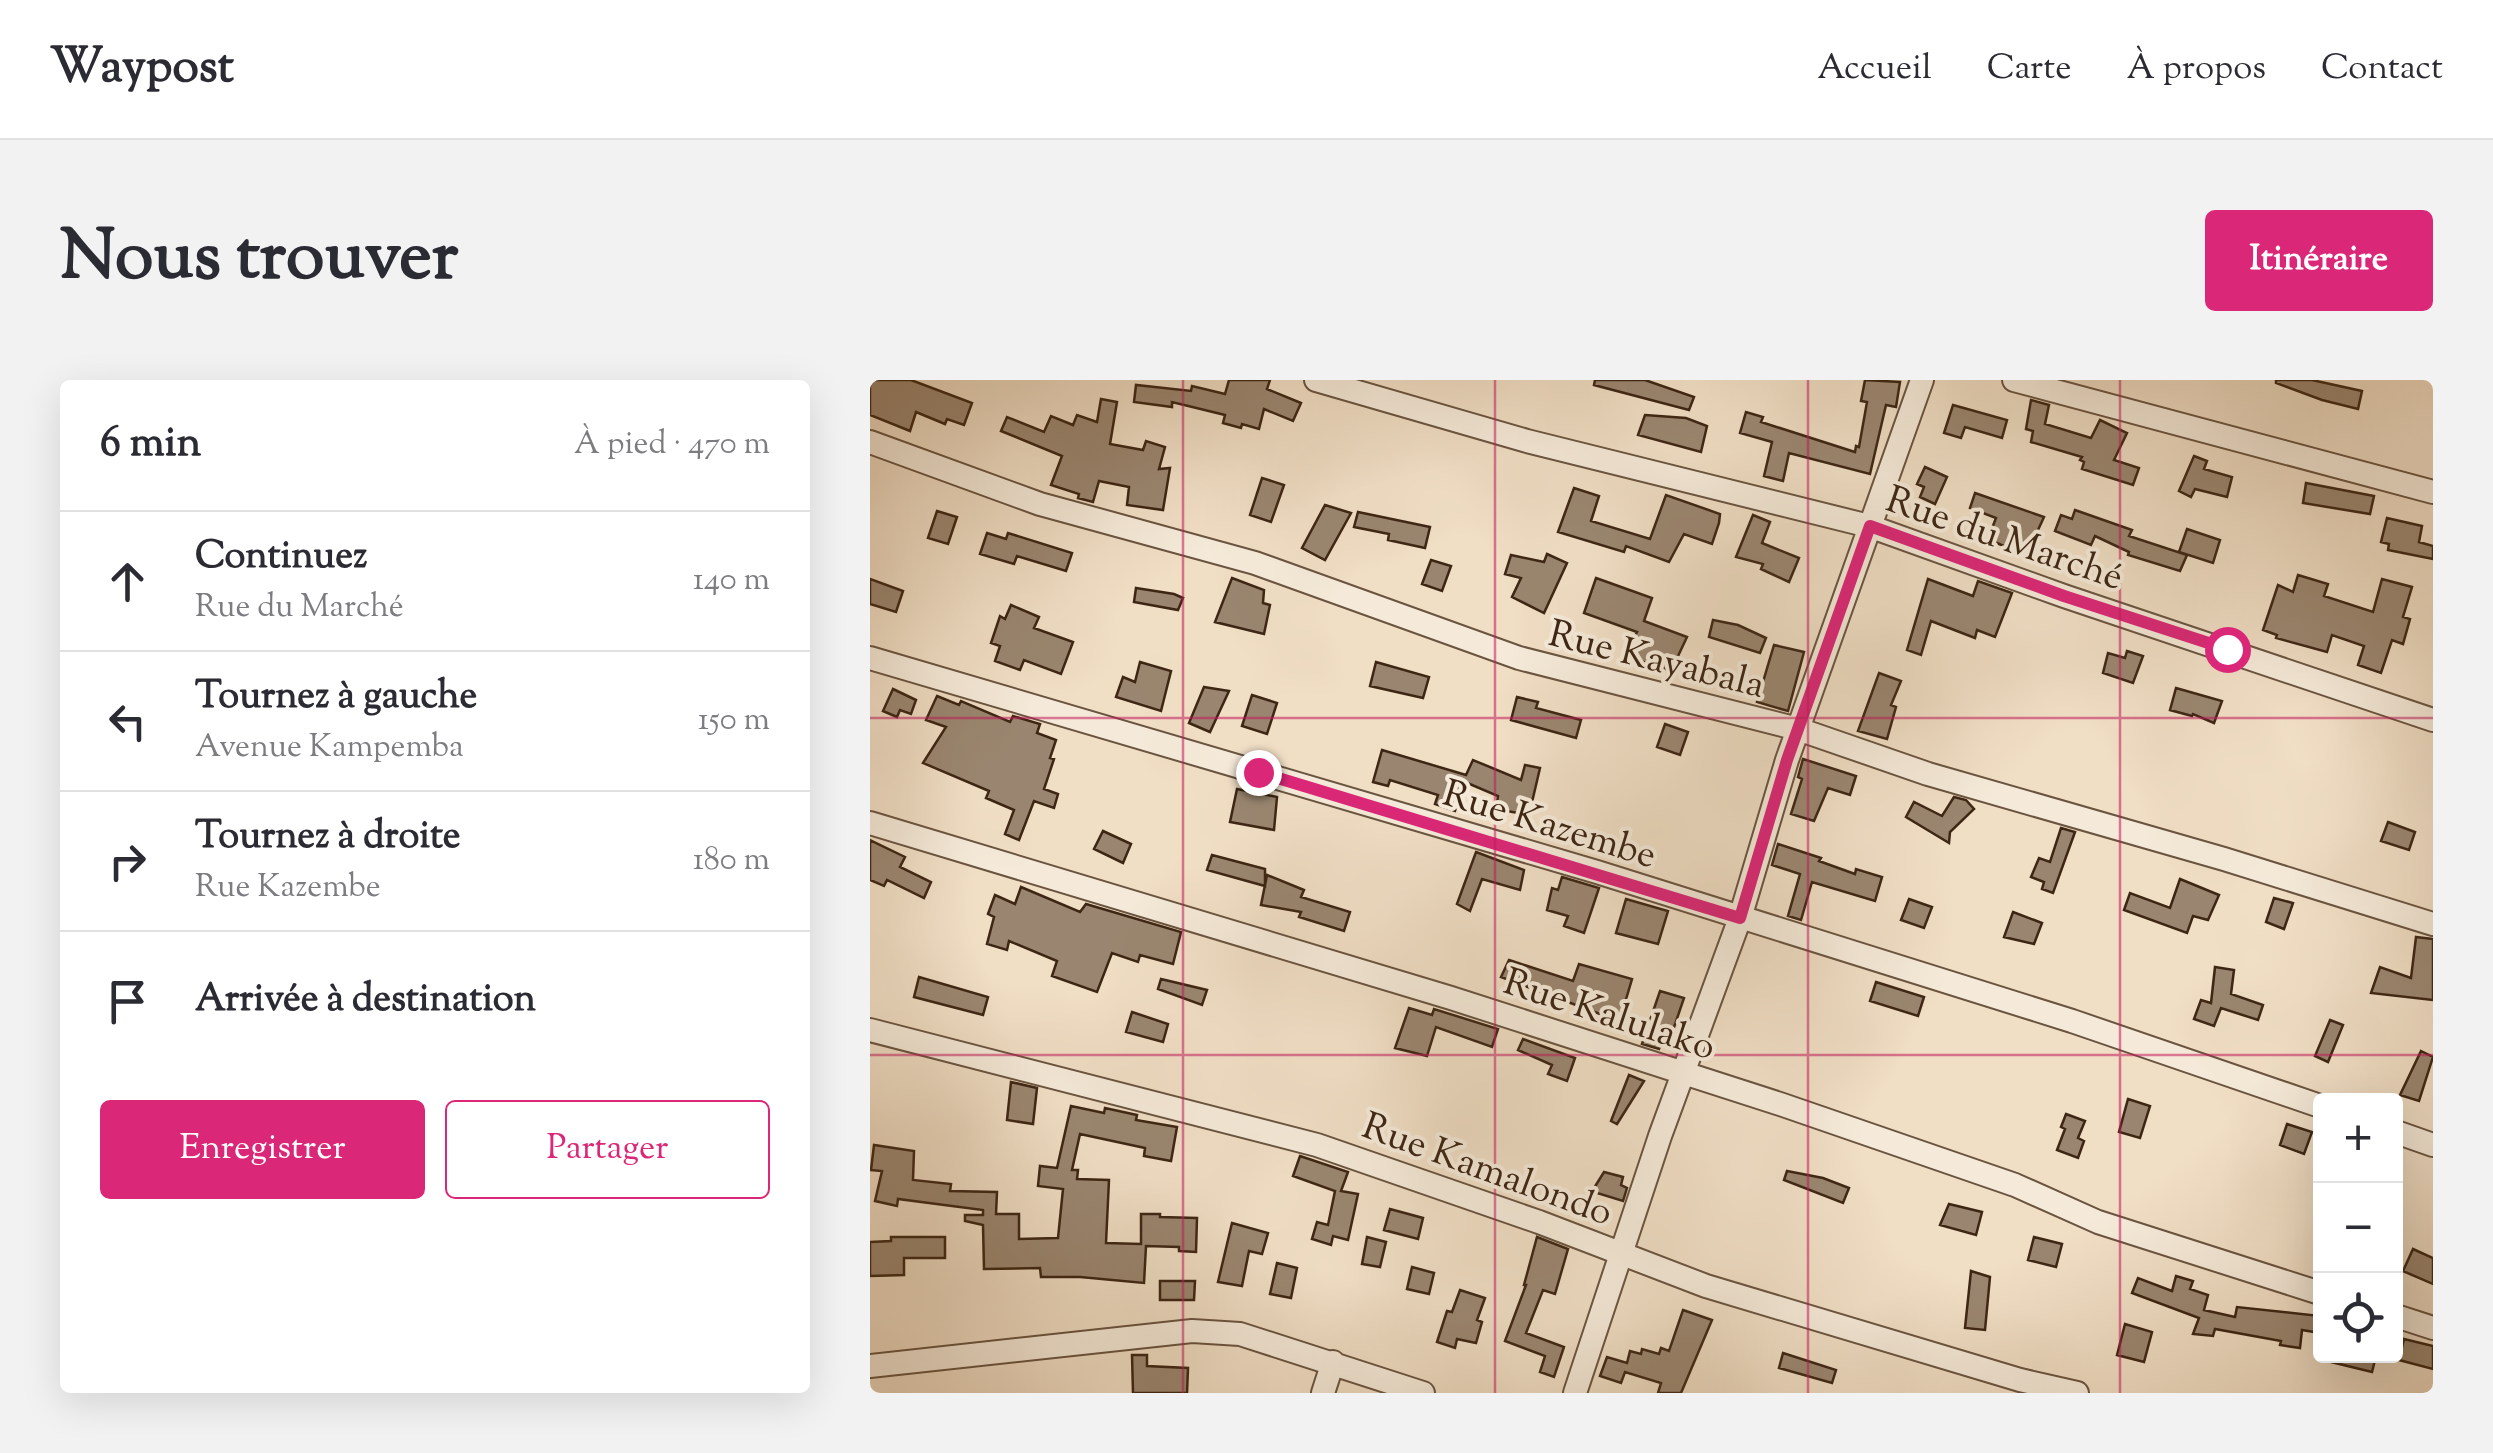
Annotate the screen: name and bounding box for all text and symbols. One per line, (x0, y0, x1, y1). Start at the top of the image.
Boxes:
text: Waypost (50, 35, 234, 104)
text: Accueil (1817, 44, 1932, 95)
text: Carte (1987, 44, 2072, 95)
text: À propos (2127, 44, 2266, 95)
text: Contact (2321, 44, 2443, 95)
text: Nous trouver (60, 210, 458, 310)
button: Itinéraire (2205, 210, 2433, 311)
text: 6 min (100, 415, 201, 475)
text: À pied · 470 m (574, 422, 770, 468)
street label: Rue du Marché (1878, 475, 2130, 607)
text: Continuez (195, 531, 367, 585)
icon: ahead (100, 554, 155, 609)
text: 140 m (693, 558, 770, 604)
text: Rue du Marché (195, 585, 404, 631)
street label: Rue Kayabala (1542, 609, 1770, 715)
route start (2205, 627, 2251, 673)
text: Tournez à gauche (195, 671, 477, 725)
icon: left (100, 694, 155, 749)
text: 150 m (698, 698, 770, 744)
text: Avenue Kampemba (195, 725, 464, 771)
route end (1236, 750, 1282, 796)
street label: Rue Kazembe (1435, 769, 1662, 885)
text: Tournez à droite (195, 811, 461, 865)
icon: right (100, 834, 155, 889)
text: 180 m (693, 838, 770, 884)
text: Rue Kazembe (195, 865, 381, 911)
street label: Rue Kalulako (1496, 957, 1722, 1076)
icon: arrive (100, 974, 155, 1029)
text: Arrivée à destination (195, 974, 536, 1028)
map controls (2313, 1093, 2403, 1363)
button: + (2313, 1093, 2403, 1183)
button: Enregistrer (100, 1100, 425, 1199)
button: Partager (445, 1100, 770, 1199)
street label: Rue Kamalondo (1354, 1101, 1619, 1242)
button: − (2313, 1183, 2403, 1273)
button: locate (2313, 1273, 2403, 1363)

